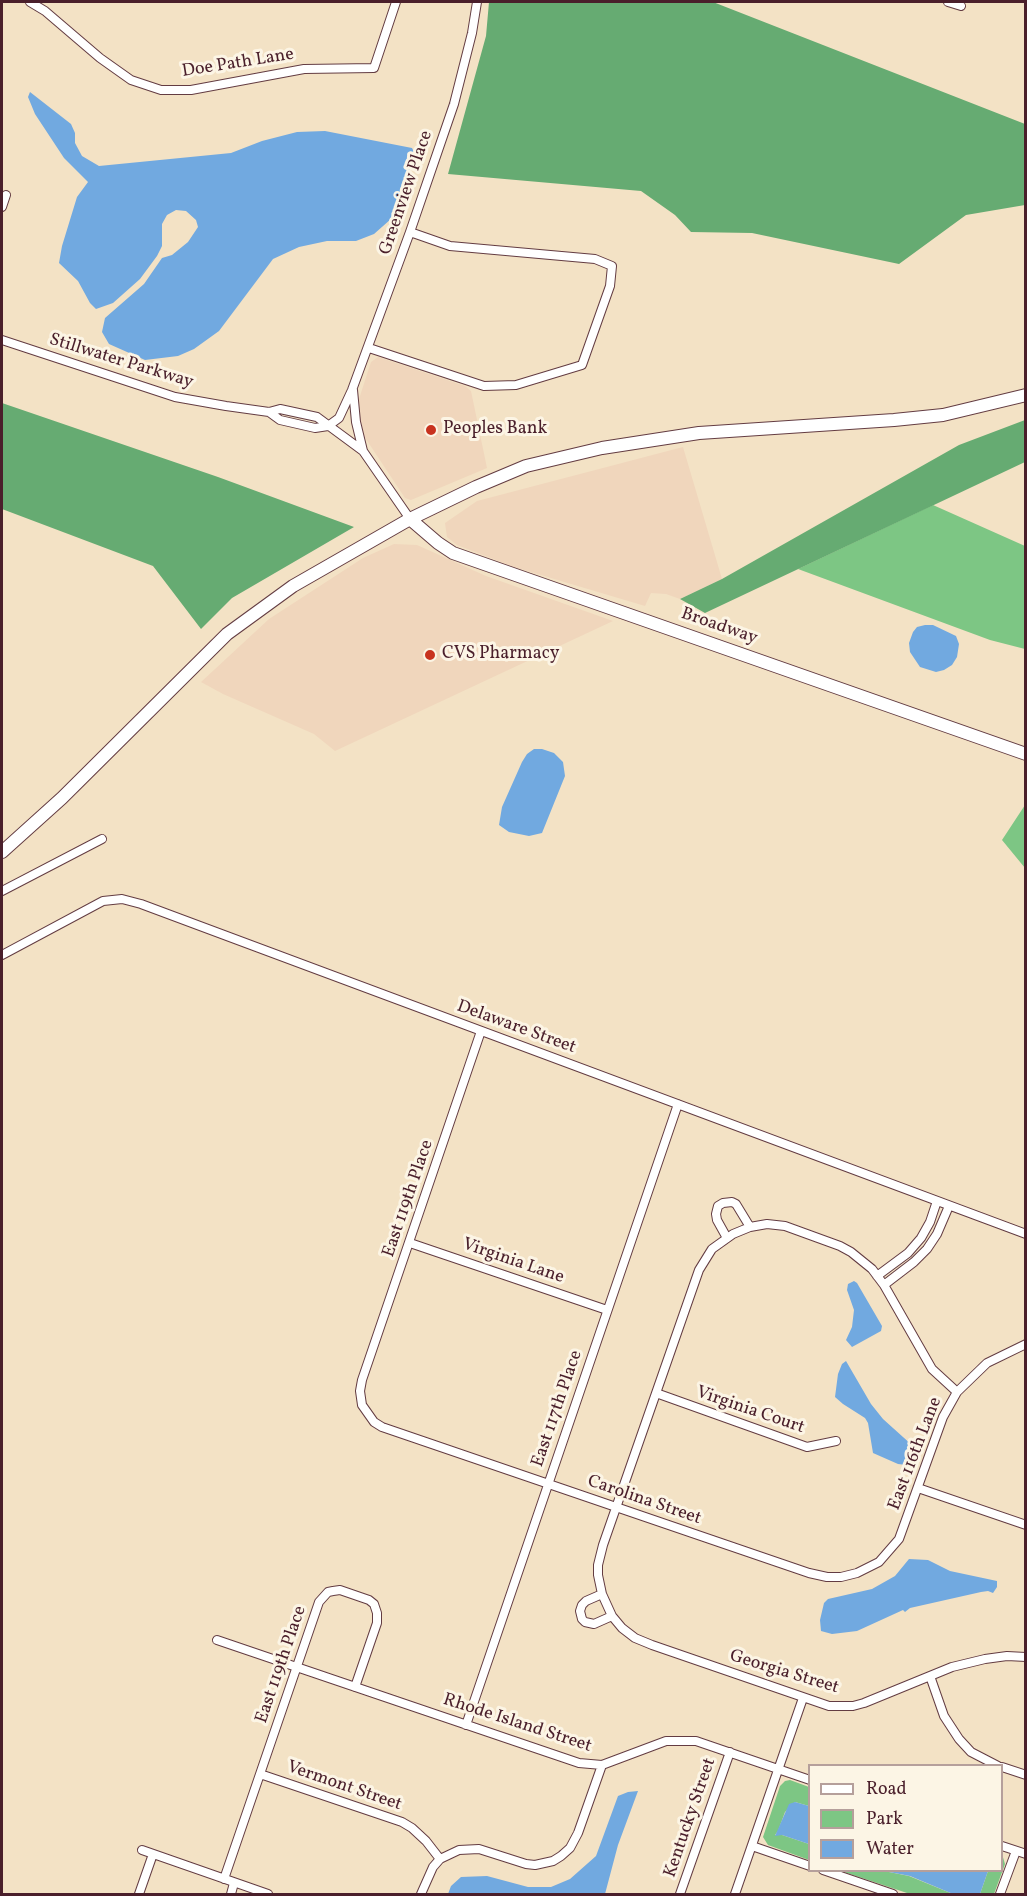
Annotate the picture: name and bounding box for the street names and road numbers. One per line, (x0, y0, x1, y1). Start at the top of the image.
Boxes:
street label: Doe Path Lane (181, 44, 295, 84)
street label: Greenview Place (376, 128, 438, 258)
street label: Stillwater Parkway (46, 330, 196, 394)
street label: Broadway (678, 604, 760, 650)
street label: Delaware Street (453, 996, 579, 1060)
street label: East 119th Place (379, 1137, 439, 1261)
street label: Virginia Lane (459, 1235, 567, 1289)
street label: East 117th Place (528, 1348, 588, 1470)
street label: Virginia Court (693, 1382, 807, 1440)
street label: East 116th Lane (885, 1394, 947, 1514)
street label: Carolina Street (584, 1471, 704, 1531)
street label: East 119th Place (252, 1603, 312, 1727)
street label: Georgia Street (727, 1646, 841, 1700)
street label: Rhode Island Street (440, 1690, 594, 1758)
street label: Kentucky Street (660, 1755, 722, 1881)
street label: Vermont Street (284, 1757, 404, 1817)

